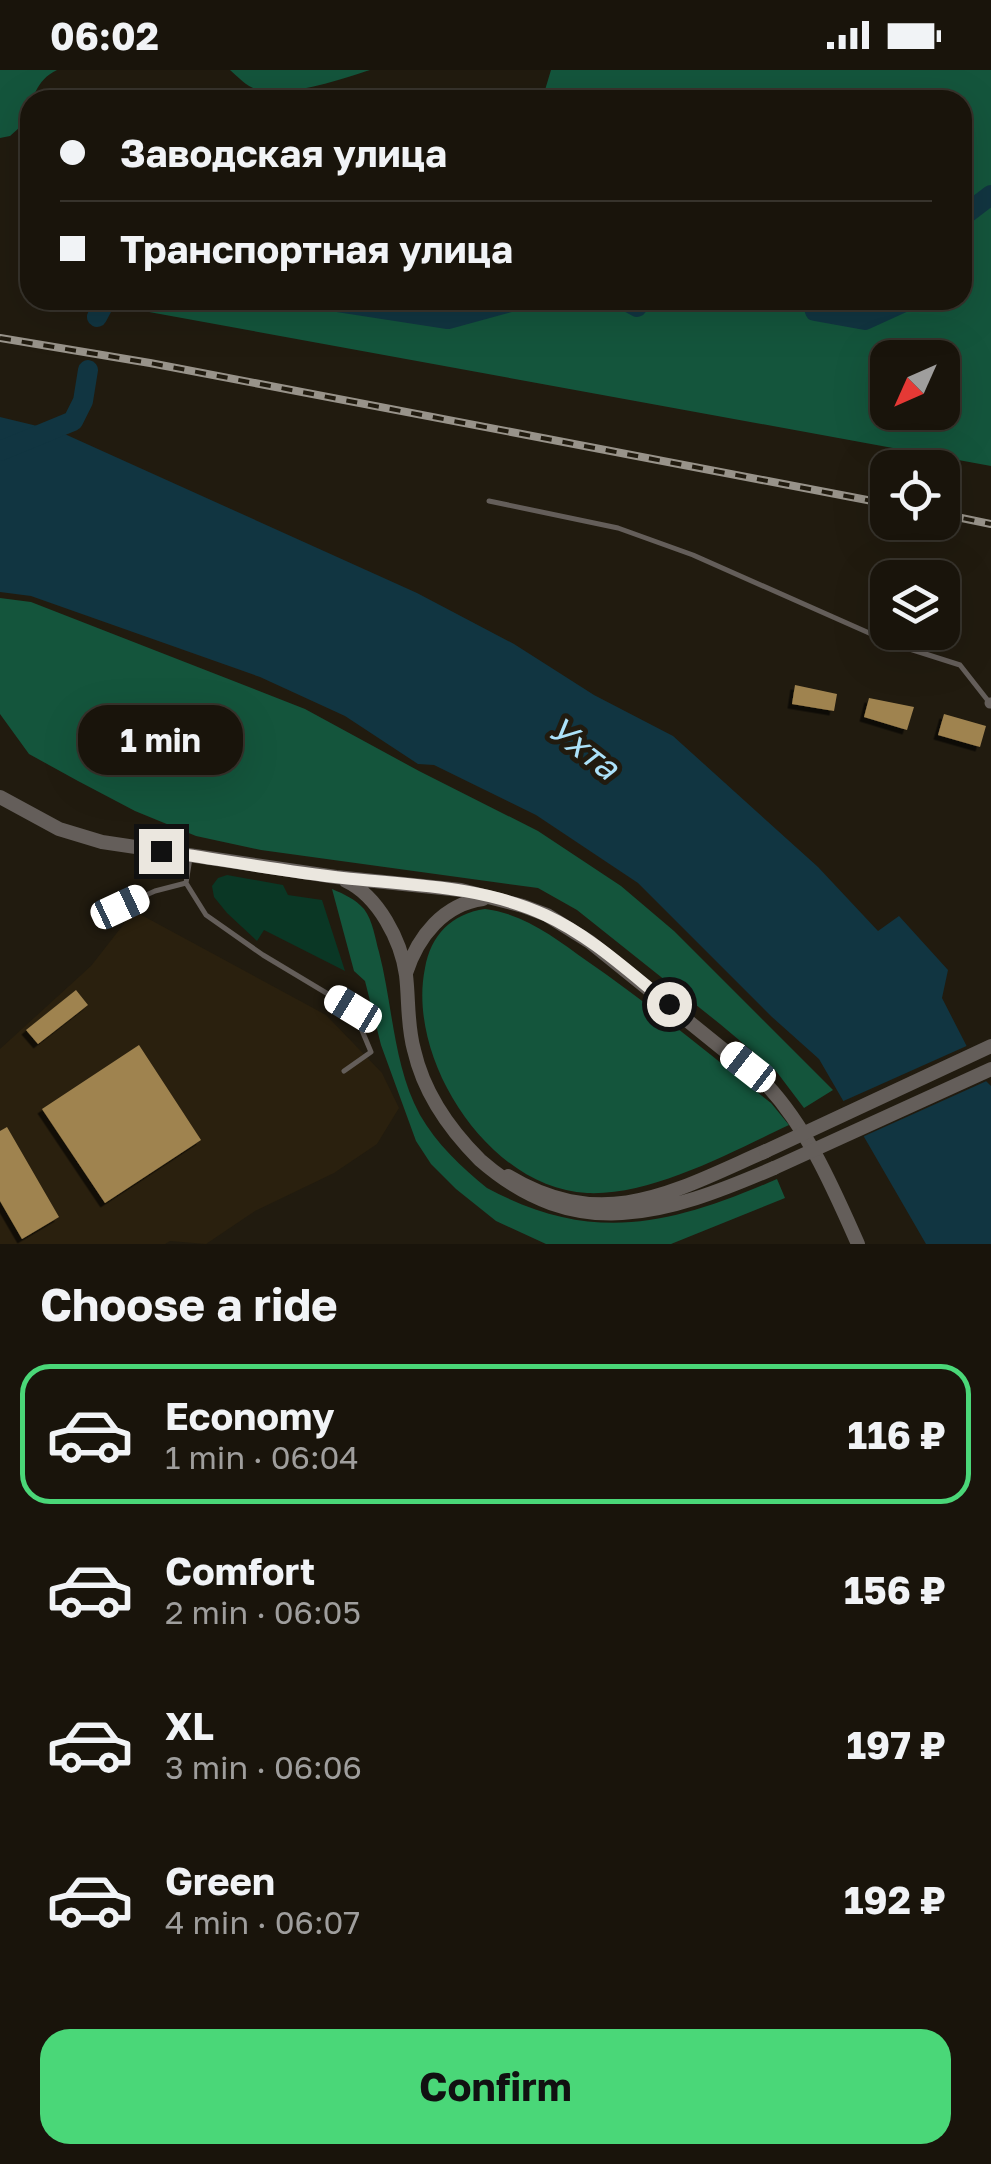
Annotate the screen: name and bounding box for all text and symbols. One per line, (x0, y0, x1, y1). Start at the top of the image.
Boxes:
text: 06:02 (50, 13, 159, 58)
text: Заводская улица (120, 130, 447, 175)
text: Транспортная улица (120, 226, 513, 271)
north arrow (870, 340, 960, 430)
map controls (870, 340, 960, 650)
button: locate (870, 450, 960, 540)
button: layers (870, 560, 960, 650)
callout: 1 min (79, 706, 244, 776)
water label: Ухта (540, 706, 629, 788)
text: 1 min (120, 721, 201, 759)
route end (139, 829, 184, 874)
car (86, 881, 154, 933)
car (320, 981, 386, 1037)
route start (647, 982, 692, 1027)
car (715, 1037, 781, 1097)
text: Choose a ride (40, 1277, 338, 1331)
icon: car (45, 1389, 135, 1479)
text: Economy (165, 1393, 334, 1438)
text: 116 ₽ (848, 1412, 946, 1457)
text: 1 min · 06:04 (165, 1438, 359, 1476)
icon: car (45, 1544, 135, 1634)
text: Comfort (165, 1548, 315, 1593)
text: 156 ₽ (844, 1567, 946, 1612)
text: 2 min · 06:05 (165, 1593, 361, 1631)
icon: car (45, 1699, 135, 1789)
text: XL (165, 1703, 214, 1748)
text: 197 ₽ (846, 1722, 946, 1767)
text: 3 min · 06:06 (165, 1748, 362, 1786)
icon: car (45, 1854, 135, 1944)
text: Green (165, 1858, 275, 1903)
text: 192 ₽ (844, 1877, 946, 1922)
text: 4 min · 06:07 (165, 1903, 360, 1941)
button: Confirm (40, 2029, 951, 2144)

